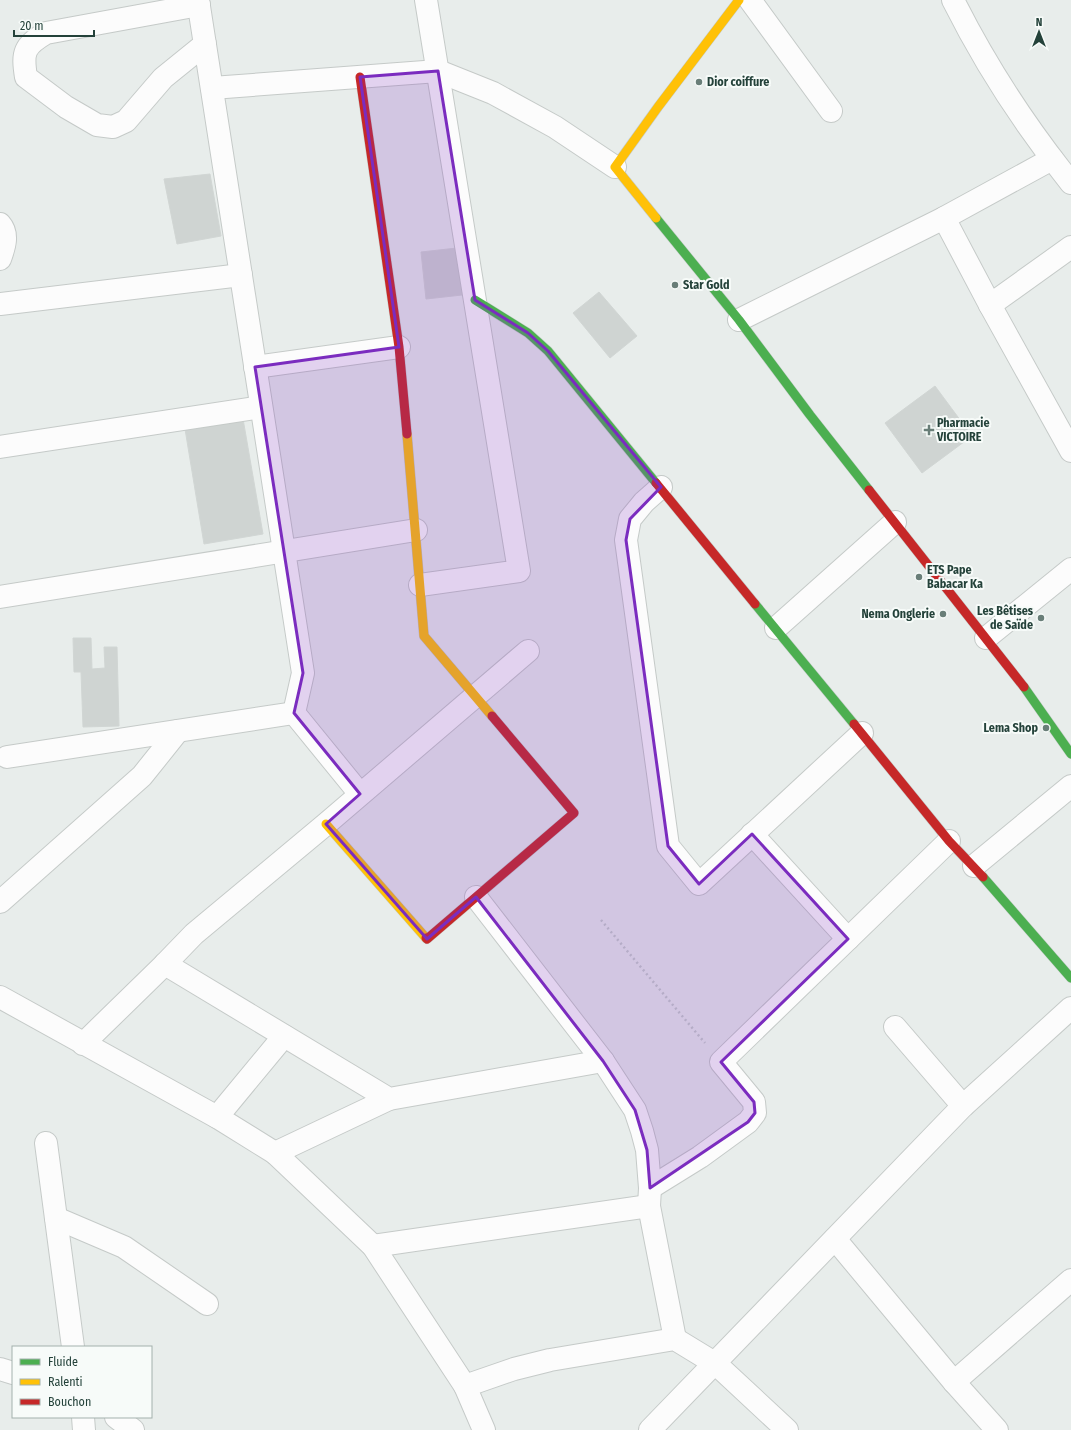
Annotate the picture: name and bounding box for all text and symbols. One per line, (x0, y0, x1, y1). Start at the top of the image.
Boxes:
scale bar (14, 12, 94, 38)
north arrow (1019, 12, 1059, 52)
text: N (1036, 16, 1042, 29)
text: 20 m (20, 19, 44, 33)
place label: Dior coiffure (707, 75, 769, 89)
marker: Dior coiffure (694, 77, 704, 87)
place label: Star Gold (683, 278, 729, 292)
marker: Star Gold (670, 280, 680, 290)
place label: Pharmacie VICTOIRE (936, 416, 989, 444)
marker: Pharmacie VICTOIRE (924, 425, 934, 435)
place label: ETS Pape Babacar Ka (927, 563, 983, 591)
marker: ETS Pape Babacar Ka (914, 572, 924, 582)
place label: Les Bêtises de Saïde (977, 604, 1034, 632)
place label: Nema Onglerie (861, 607, 935, 621)
marker: Nema Onglerie (938, 609, 948, 619)
marker: Les Bêtises de Saïde (1036, 613, 1046, 623)
place label: Lema Shop (984, 721, 1038, 735)
marker: Lema Shop (1041, 723, 1051, 733)
legend (12, 1346, 152, 1418)
text: Fluide (48, 1355, 78, 1369)
text: Ralenti (48, 1375, 83, 1389)
text: Bouchon (48, 1395, 91, 1409)

